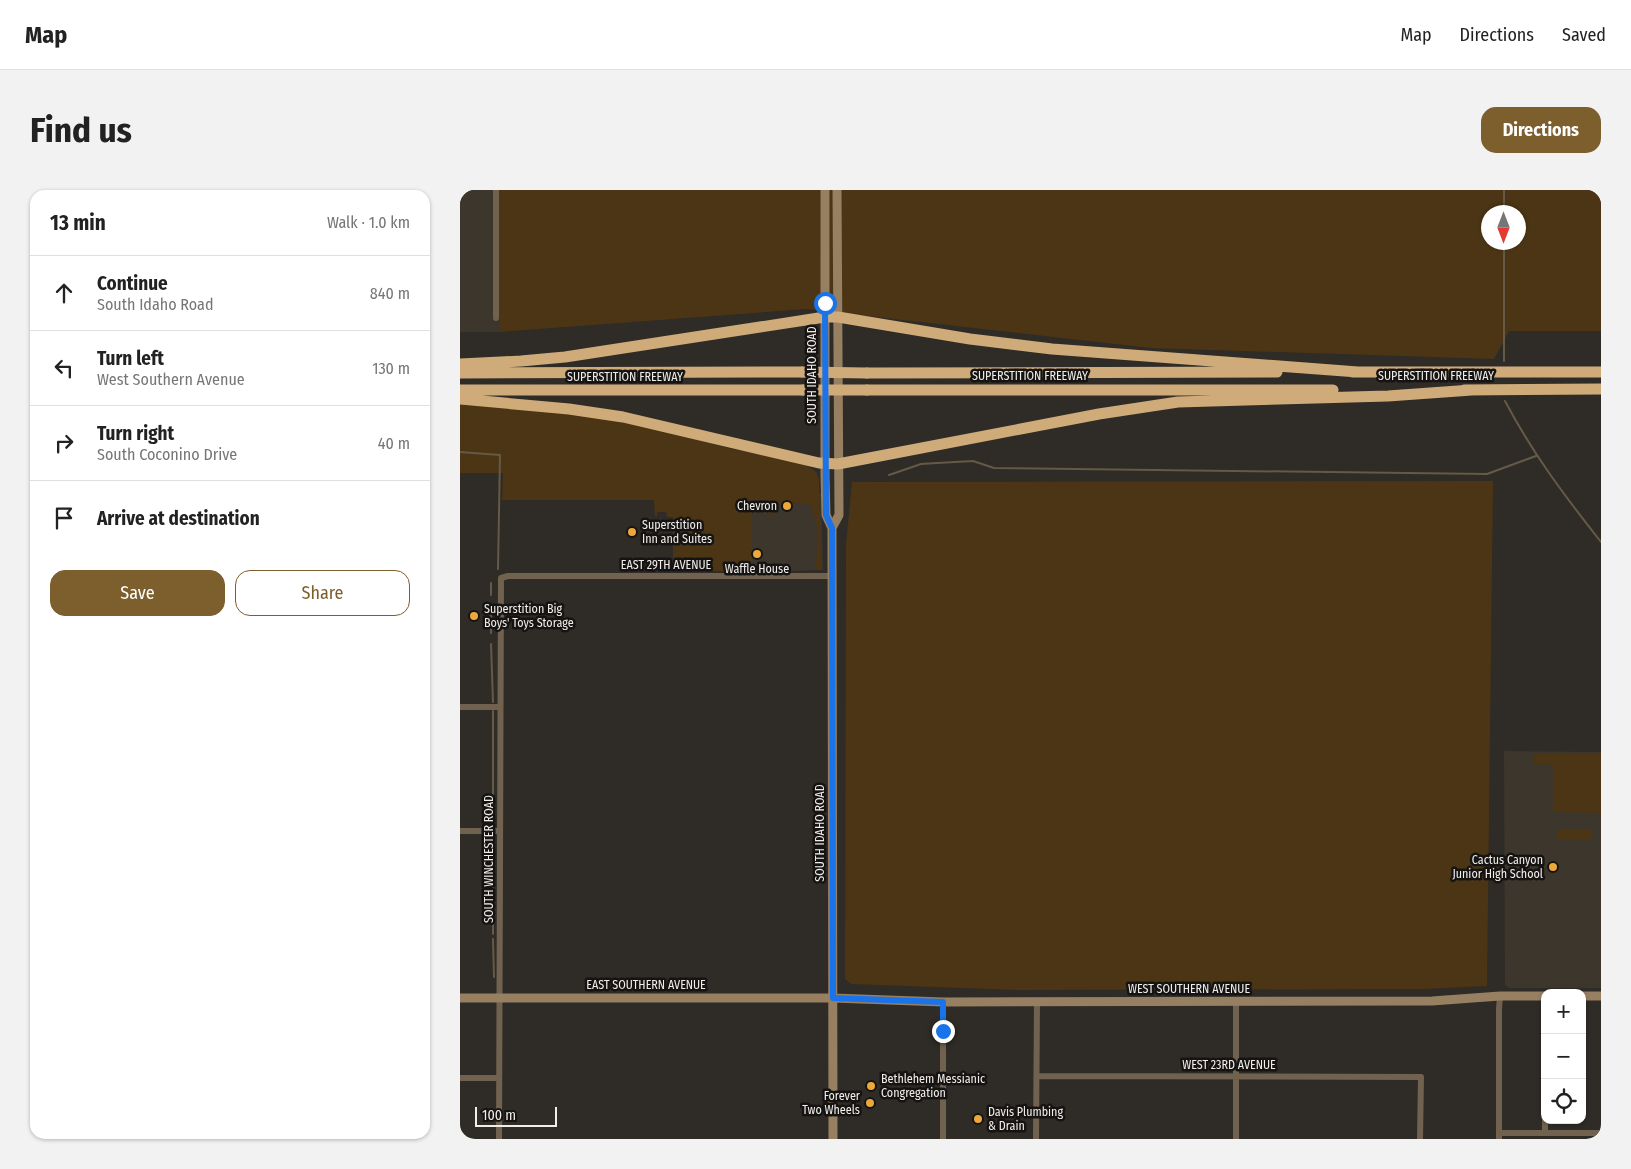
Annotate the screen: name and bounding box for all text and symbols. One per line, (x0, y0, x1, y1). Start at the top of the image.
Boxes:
text: Map (25, 21, 67, 49)
text: Map (1400, 24, 1432, 46)
text: Directions (1460, 24, 1534, 46)
text: Saved (1562, 24, 1606, 46)
button: Directions (1481, 107, 1601, 153)
text: Find us (30, 109, 132, 151)
north arrow (1481, 205, 1526, 250)
text: 13 min (50, 210, 106, 236)
text: Walk · 1.0 km (327, 213, 410, 232)
text: Continue (97, 272, 168, 295)
icon: ahead (50, 279, 78, 307)
text: 840 m (370, 284, 410, 303)
route start (814, 292, 837, 315)
text: South Idaho Road (97, 295, 214, 314)
street label: SOUTH IDAHO ROAD (805, 326, 819, 424)
text: Turn left (97, 347, 164, 370)
icon: left (50, 354, 78, 382)
text: 130 m (372, 359, 410, 378)
street label: SUPERSTITION FREEWAY (972, 369, 1088, 383)
street label: SUPERSTITION FREEWAY (1378, 369, 1494, 383)
text: West Southern Avenue (97, 370, 245, 389)
street label: SUPERSTITION FREEWAY (567, 370, 683, 384)
text: Turn right (97, 422, 174, 445)
icon: right (50, 429, 78, 457)
text: 40 m (378, 434, 410, 453)
text: South Coconino Drive (97, 445, 237, 464)
place label: Chevron (737, 499, 777, 513)
marker: Chevron (781, 500, 793, 512)
icon: arrive (50, 504, 78, 532)
text: Arrive at destination (97, 507, 260, 530)
place label: Superstition Inn and Suites (642, 518, 712, 546)
marker: Superstition Inn and Suites (626, 526, 638, 538)
marker: Waffle House (751, 548, 763, 560)
street label: EAST 29TH AVENUE (621, 558, 712, 572)
place label: Waffle House (725, 562, 789, 576)
button: Save (50, 570, 225, 616)
button: Share (235, 570, 410, 616)
place label: Superstition Big Boys' Toys Storage (484, 602, 574, 630)
marker: Superstition Big Boys' Toys Storage (468, 610, 480, 622)
street label: SOUTH IDAHO ROAD (813, 784, 827, 882)
street label: SOUTH WINCHESTER ROAD (482, 795, 496, 923)
place label: Cactus Canyon Junior High School (1452, 853, 1543, 881)
marker: Cactus Canyon Junior High School (1547, 861, 1559, 873)
street label: EAST SOUTHERN AVENUE (586, 978, 706, 992)
street label: WEST SOUTHERN AVENUE (1128, 982, 1250, 996)
map controls (1541, 989, 1586, 1124)
button: + (1541, 989, 1586, 1034)
route end (932, 1020, 955, 1043)
button: − (1541, 1034, 1586, 1079)
street label: WEST 23RD AVENUE (1182, 1058, 1276, 1072)
place label: Bethlehem Messianic Congregation (881, 1072, 985, 1100)
button: locate (1541, 1079, 1586, 1124)
marker: Bethlehem Messianic Congregation (865, 1080, 877, 1092)
place label: Forever Two Wheels (802, 1089, 861, 1117)
marker: Forever Two Wheels (864, 1097, 876, 1109)
scale bar (475, 1104, 558, 1127)
place label: Davis Plumbing & Drain (988, 1105, 1063, 1133)
text: 100 m (482, 1107, 516, 1124)
marker: Davis Plumbing & Drain (972, 1113, 984, 1125)

